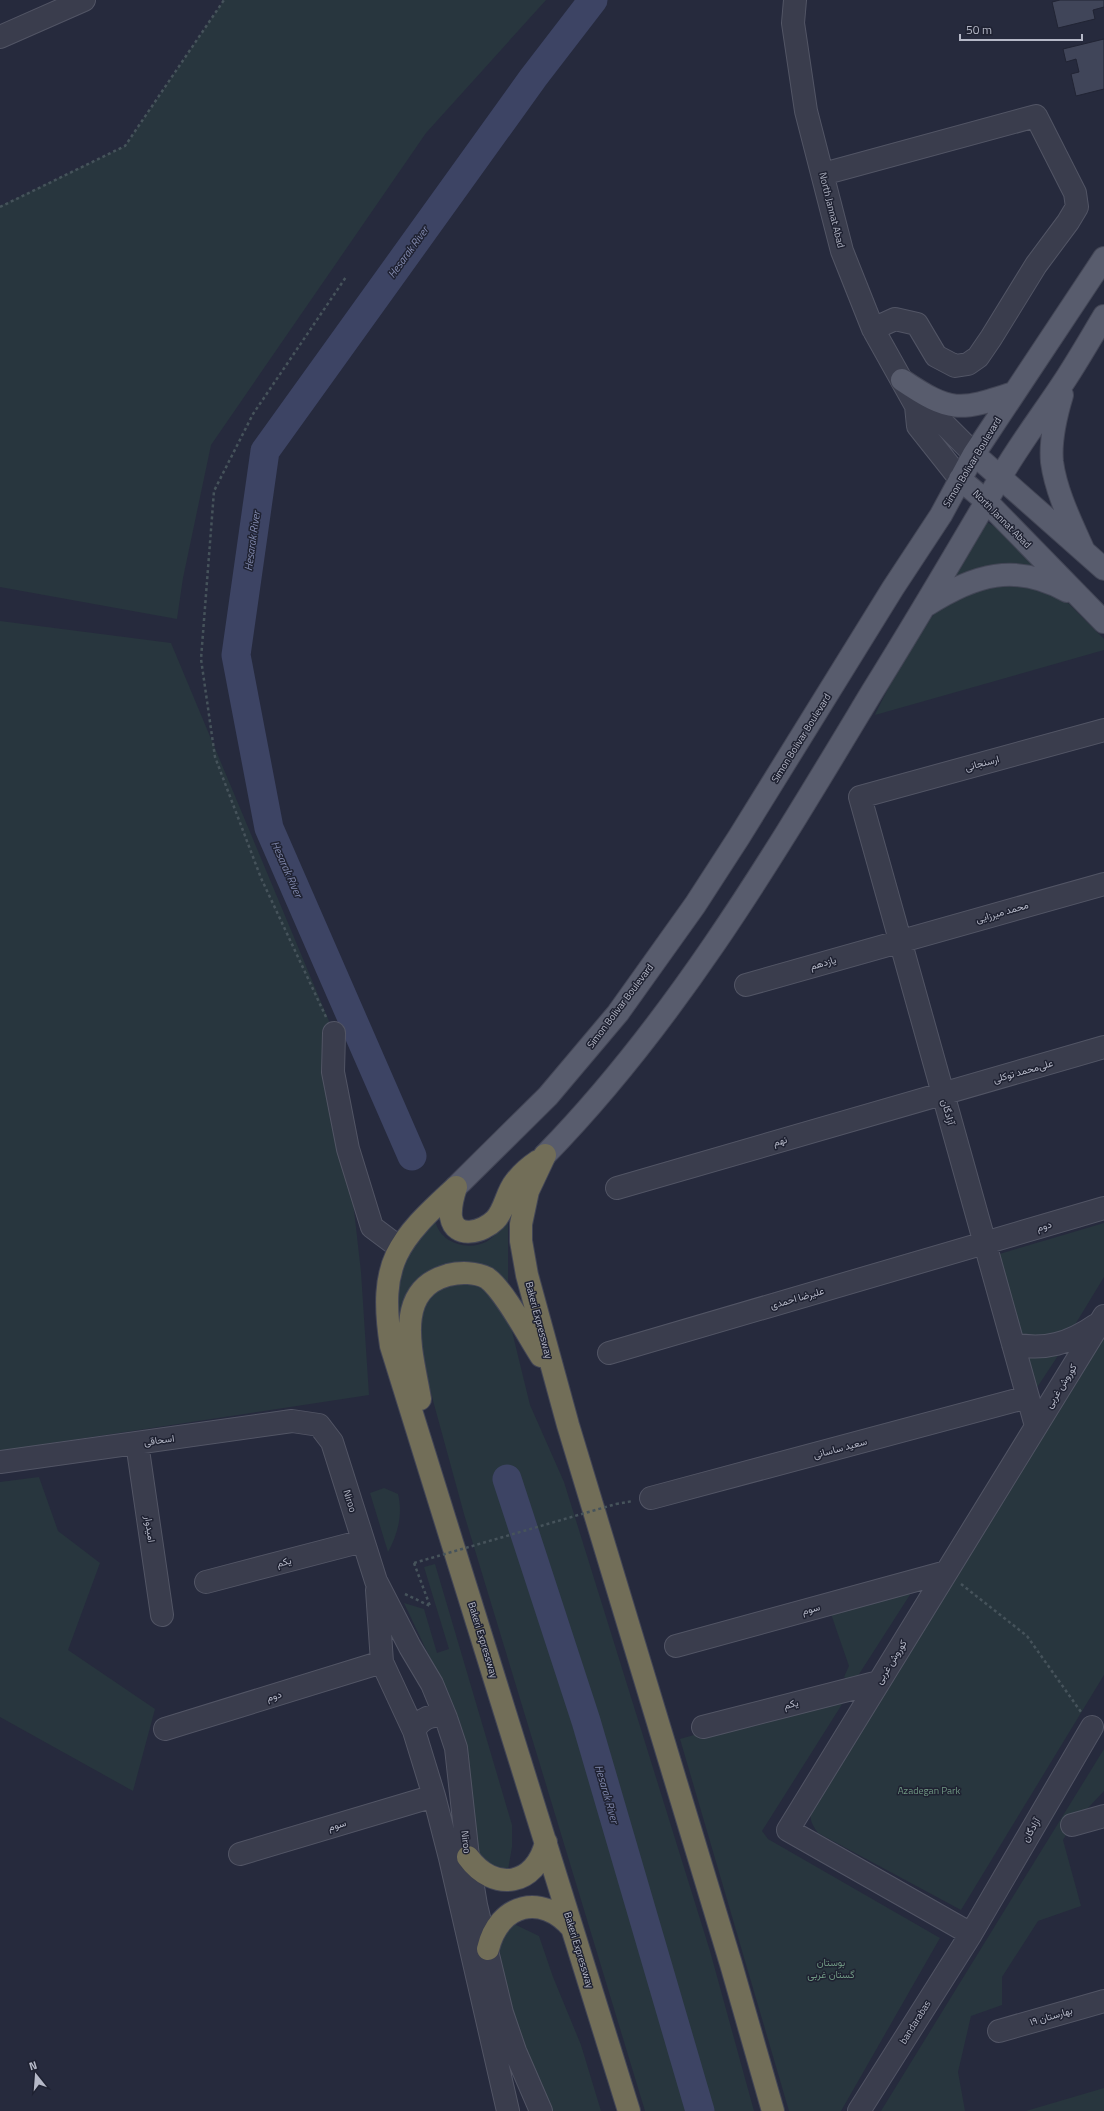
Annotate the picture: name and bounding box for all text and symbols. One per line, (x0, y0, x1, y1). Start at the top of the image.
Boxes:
scale bar (960, 16, 1082, 42)
text: 50 m (966, 20, 992, 39)
street label: North Jannat Abad (815, 171, 849, 249)
water label: Hesarak River (384, 222, 433, 281)
street label: Simon Bolivar Boulevard (939, 414, 1005, 510)
street label: North Jannat Abad (969, 486, 1035, 552)
water label: Hesarak River (240, 509, 264, 572)
street label: Simon Bolivar Boulevard (767, 691, 835, 785)
street label: ارسنجانی (963, 751, 1001, 775)
water label: Hesarak River (267, 838, 307, 901)
street label: محمد میرزایی (974, 897, 1030, 927)
street label: یازدهم (808, 952, 838, 974)
street label: Simon Bolivar Boulevard (583, 961, 657, 1051)
street label: علی‌محمد توکلی (991, 1055, 1055, 1087)
street label: آزادگان (937, 1097, 959, 1127)
street label: نهم (771, 1132, 789, 1150)
street label: دوم (1035, 1217, 1054, 1235)
street label: Bakeri Expressway (522, 1280, 557, 1360)
street label: علیرضا احمدی (768, 1283, 826, 1313)
street label: کوروش غربی (1041, 1360, 1081, 1411)
street label: اسحاقی (143, 1430, 175, 1450)
street label: سعید ساسانی (811, 1434, 869, 1462)
street label: Niroo (339, 1488, 361, 1514)
street label: امیدوار (141, 1514, 159, 1543)
street label: یکم (275, 1553, 293, 1571)
street label: سوم (800, 1599, 822, 1619)
street label: Bakeri Expressway (464, 1600, 502, 1680)
street label: کوروش غربی (871, 1636, 911, 1687)
street label: دوم (265, 1687, 284, 1705)
street label: یکم (782, 1695, 800, 1713)
water label: Hesarak River (591, 1763, 623, 1827)
park label: Azadegan Park (898, 1783, 961, 1798)
street label: آزادگان (1018, 1814, 1044, 1845)
street label: سوم (326, 1815, 348, 1835)
street label: Niroo (457, 1830, 475, 1854)
street label: Bakeri Expressway (560, 1910, 598, 1990)
park label: بوستان گستان غربی (807, 1955, 855, 1982)
street label: bandarabas (896, 1997, 935, 2047)
street label: بهارستان ۱۹ (1028, 2003, 1074, 2029)
north arrow (16, 2055, 56, 2095)
text: N (27, 2057, 39, 2074)

